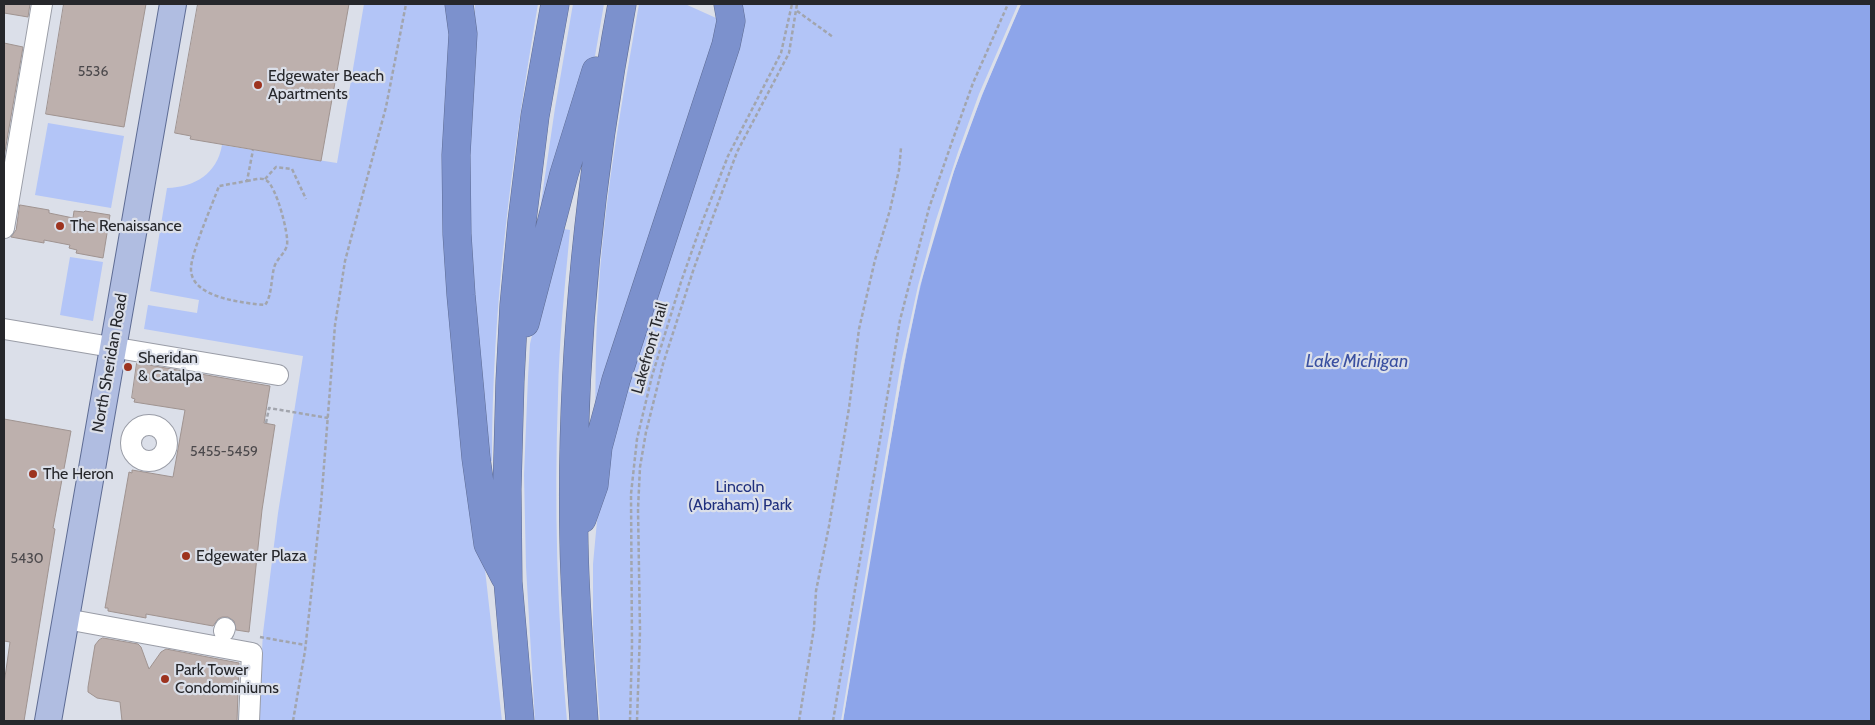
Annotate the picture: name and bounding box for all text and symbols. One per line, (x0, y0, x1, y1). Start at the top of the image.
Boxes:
house number: 5536 (78, 64, 108, 80)
place label: Edgewater Beach Apartments (268, 66, 384, 104)
marker: Edgewater Beach Apartments (252, 79, 264, 91)
place label: The Renaissance (70, 216, 182, 236)
marker: The Renaissance (54, 220, 66, 232)
street label: North Sheridan Road (88, 292, 132, 434)
street label: Lakefront Trail (628, 300, 672, 396)
place label: Sheridan & Catalpa (138, 348, 202, 386)
water label: Lake Michigan (1306, 351, 1408, 373)
marker: Sheridan & Catalpa (122, 361, 134, 373)
house number: 5455-5459 (190, 444, 258, 460)
place label: The Heron (43, 464, 114, 484)
marker: The Heron (27, 468, 39, 480)
park label: Lincoln (Abraham) Park (688, 477, 792, 515)
place label: Edgewater Plaza (196, 546, 307, 566)
marker: Edgewater Plaza (180, 550, 192, 562)
house number: 5430 (10, 551, 44, 567)
place label: Park Tower Condominiums (175, 660, 279, 698)
marker: Park Tower Condominiums (159, 673, 171, 685)

